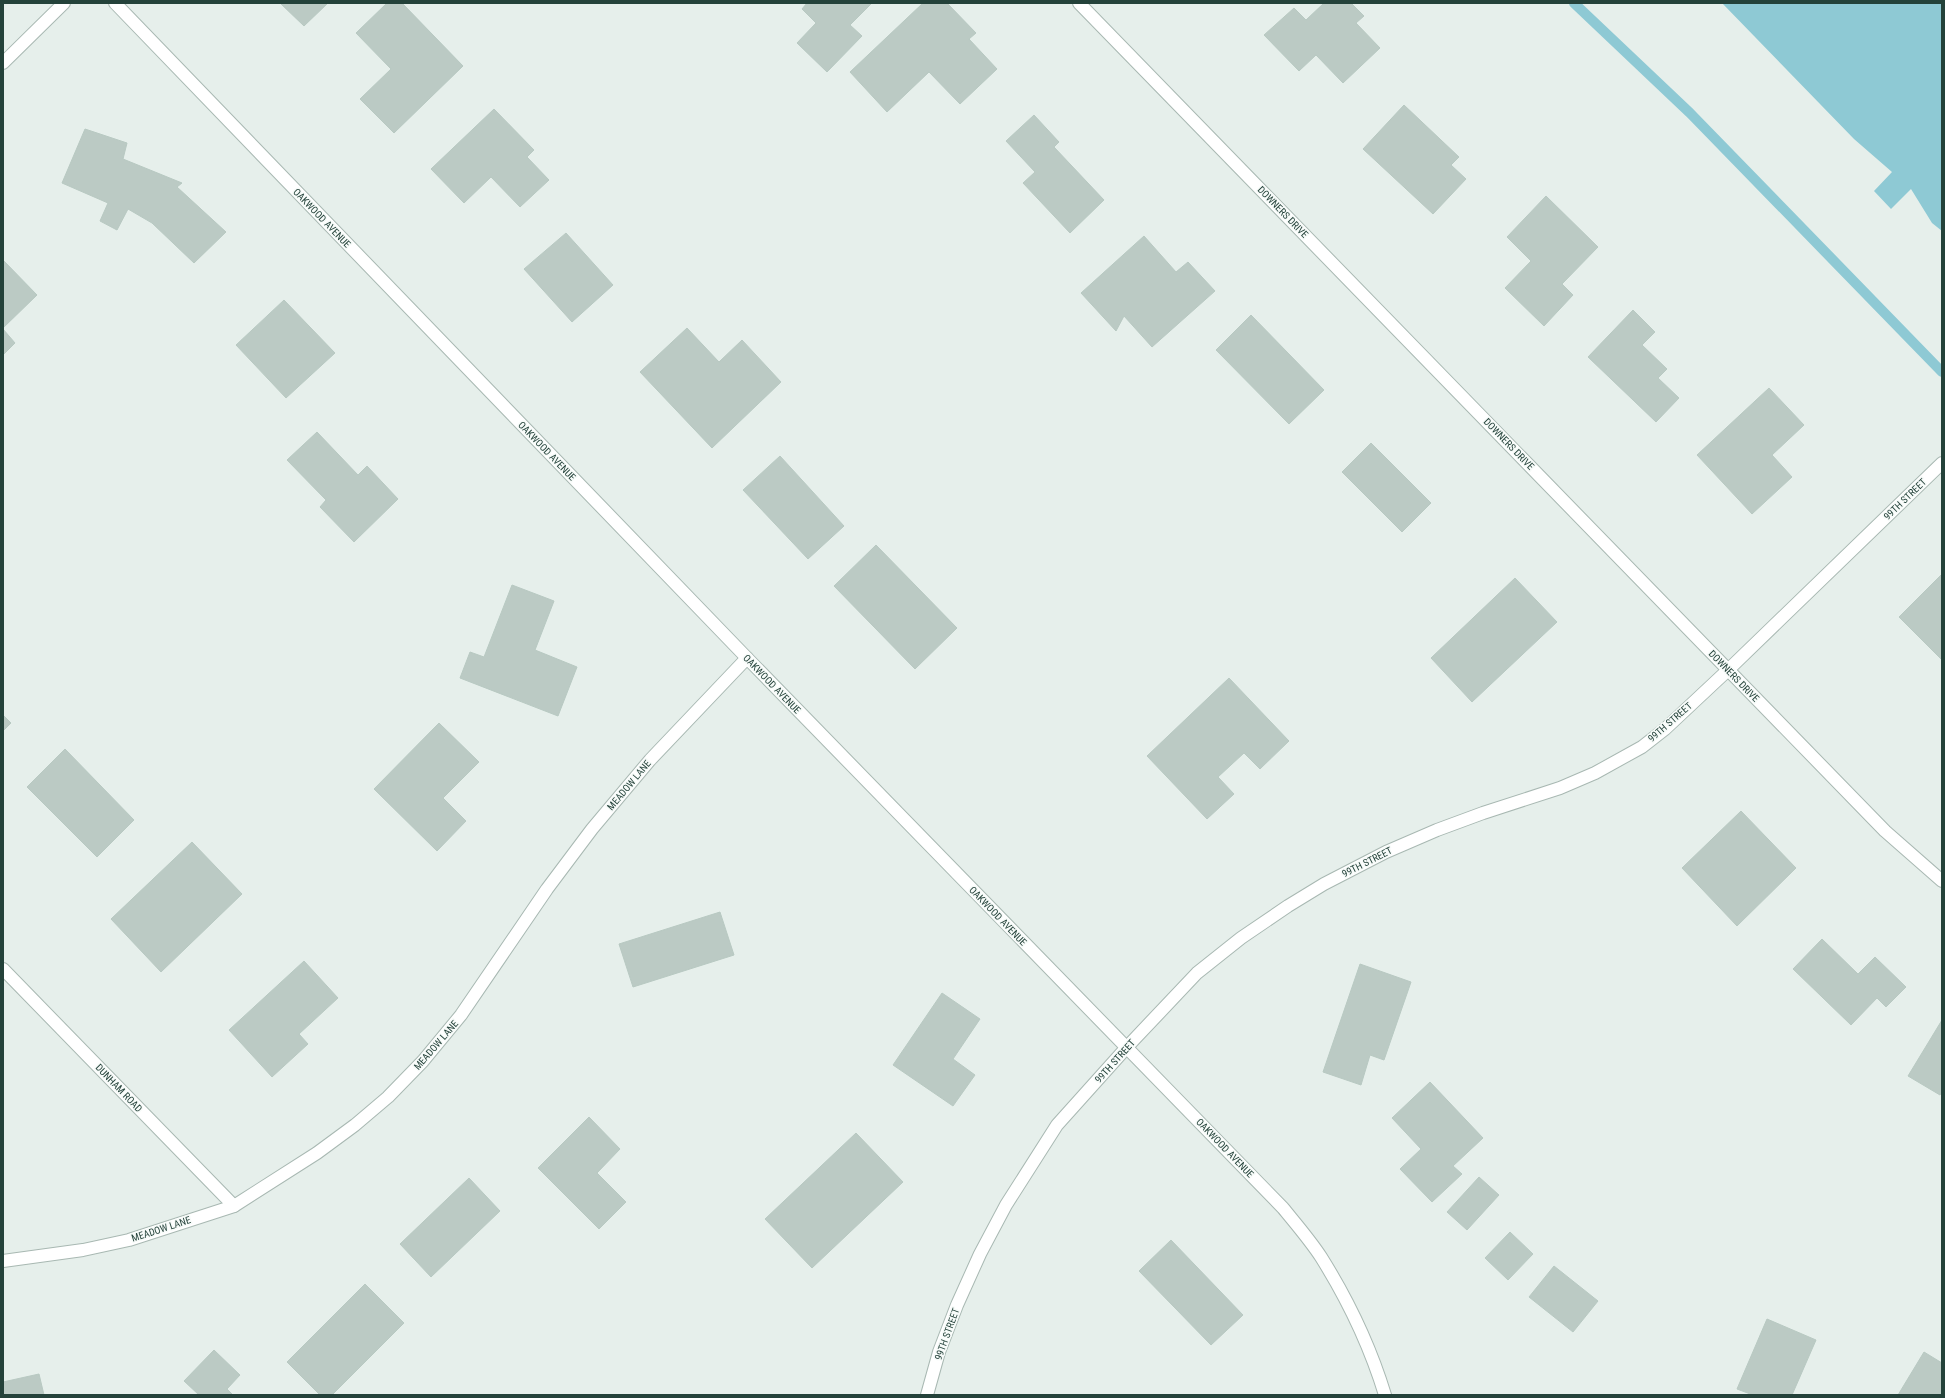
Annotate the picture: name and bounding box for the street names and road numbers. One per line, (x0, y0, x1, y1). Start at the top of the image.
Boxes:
street label: DOWNERS DRIVE (1256, 184, 1310, 240)
street label: OAKWOOD AVENUE (291, 186, 353, 250)
street label: DOWNERS DRIVE (1482, 416, 1536, 472)
street label: OAKWOOD AVENUE (516, 419, 578, 483)
street label: 99TH STREET (1882, 476, 1928, 522)
street label: DOWNERS DRIVE (1707, 648, 1761, 704)
street label: OAKWOOD AVENUE (741, 652, 803, 716)
street label: 99TH STREET (1646, 700, 1694, 744)
street label: MEADOW LANE (605, 758, 653, 812)
street label: 99TH STREET (1340, 845, 1394, 879)
street label: OAKWOOD AVENUE (967, 884, 1029, 948)
street label: MEADOW LANE (412, 1018, 460, 1072)
street label: 99TH STREET (1093, 1037, 1137, 1085)
street label: DUNHAM ROAD (93, 1062, 145, 1114)
street label: OAKWOOD AVENUE (1194, 1116, 1256, 1180)
street label: MEADOW LANE (130, 1214, 192, 1244)
street label: 99TH STREET (933, 1306, 961, 1362)

